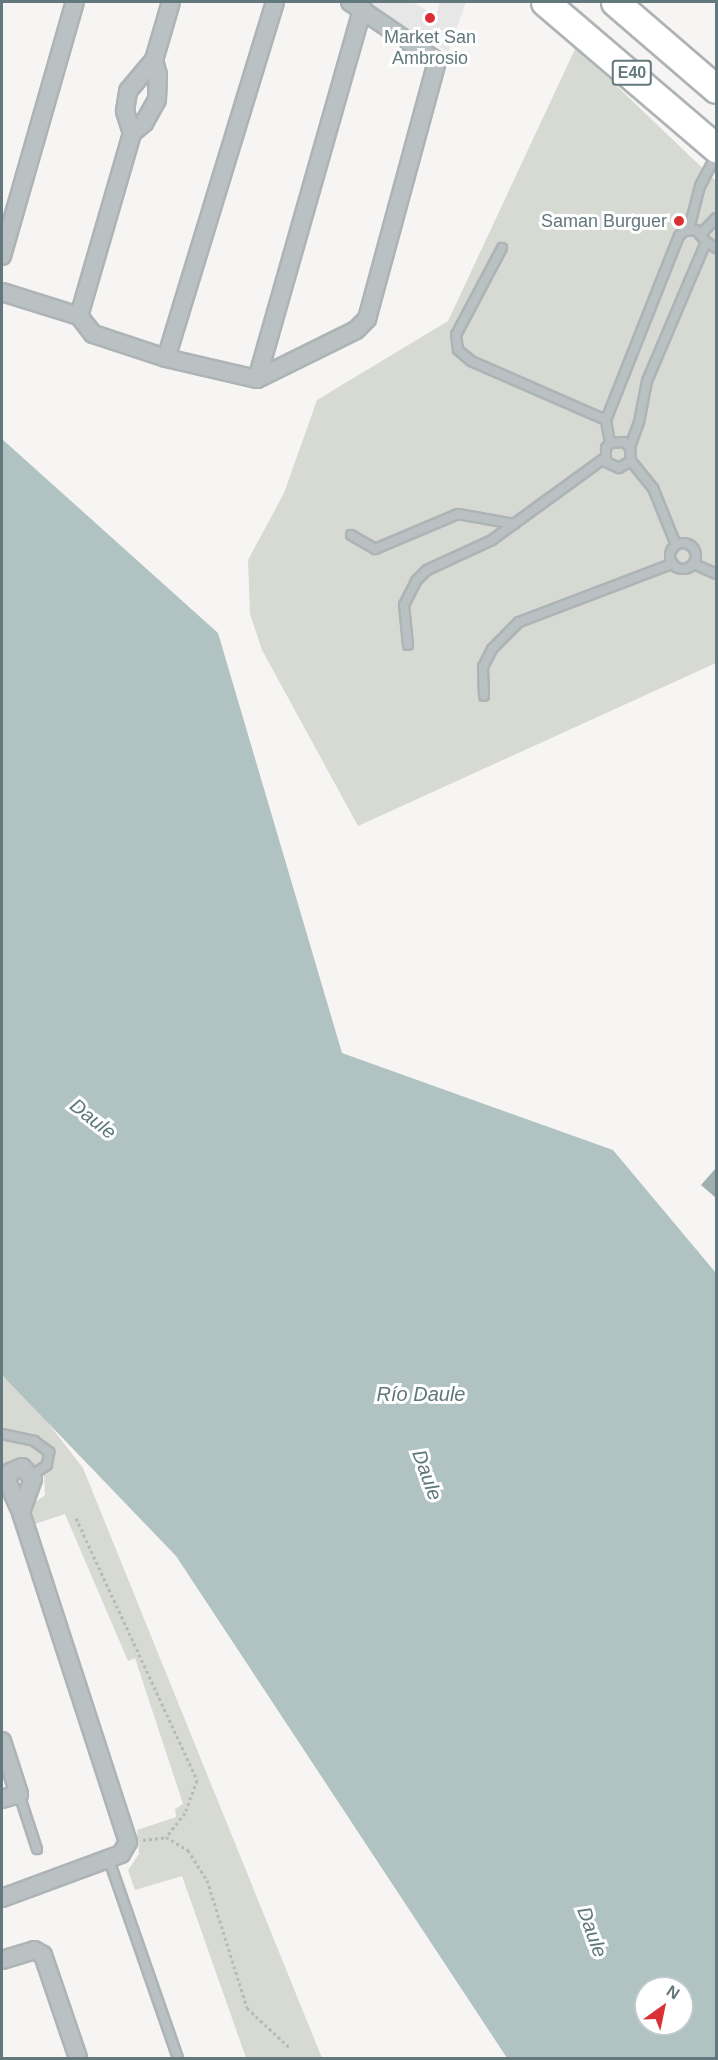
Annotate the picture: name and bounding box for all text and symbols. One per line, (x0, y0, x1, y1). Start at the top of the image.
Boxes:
marker: Market San Ambrosio (423, 11, 437, 25)
place label: Market San Ambrosio (384, 27, 476, 70)
road number: E40 (611, 60, 653, 86)
place label: Saman Burguer (541, 210, 667, 232)
marker: Saman Burguer (672, 214, 686, 228)
water label: Daule (65, 1093, 121, 1145)
water label: Río Daule (377, 1382, 465, 1406)
water label: Daule (407, 1446, 447, 1504)
water label: Daule (572, 1903, 612, 1961)
north arrow (634, 1976, 694, 2036)
text: N (664, 1982, 682, 2002)

